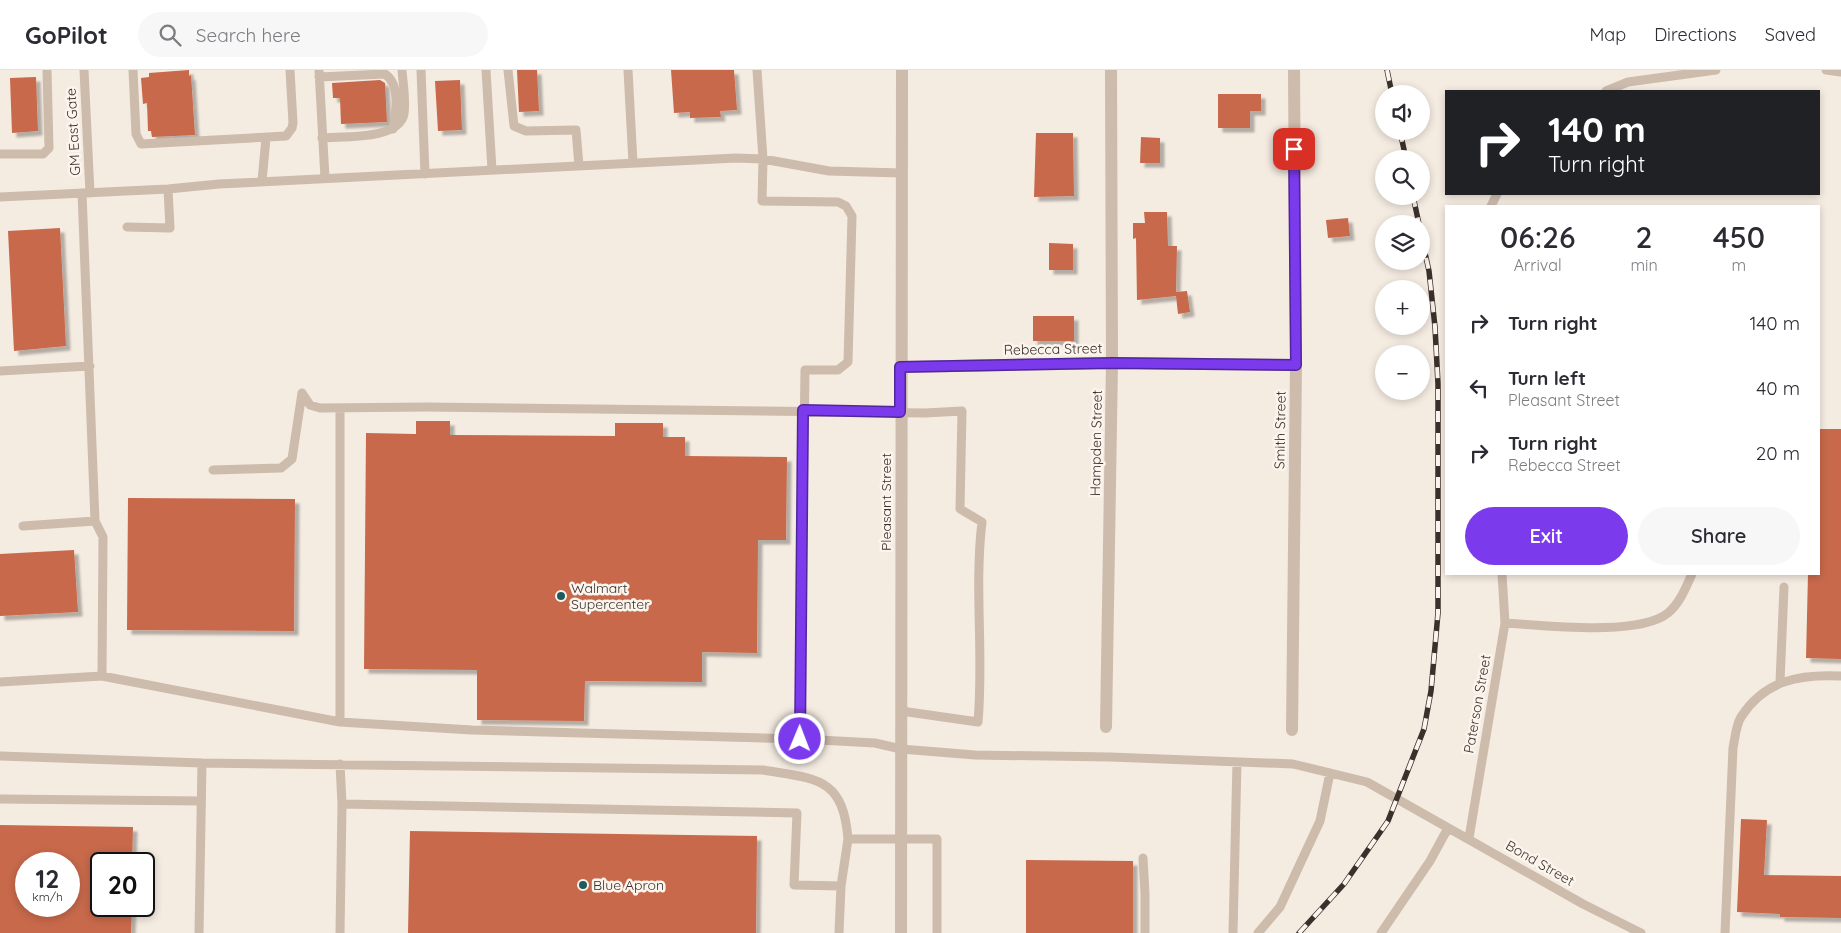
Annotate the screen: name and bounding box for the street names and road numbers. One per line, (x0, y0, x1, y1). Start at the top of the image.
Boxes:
street label: GM East Gate (62, 88, 84, 176)
street label: Rebecca Street (1004, 339, 1103, 359)
street label: Hampden Street (1086, 389, 1106, 496)
street label: Smith Street (1270, 390, 1290, 469)
street label: Pleasant Street (877, 453, 895, 551)
street label: Paterson Street (1459, 653, 1495, 755)
street label: Bond Street (1502, 836, 1578, 890)

